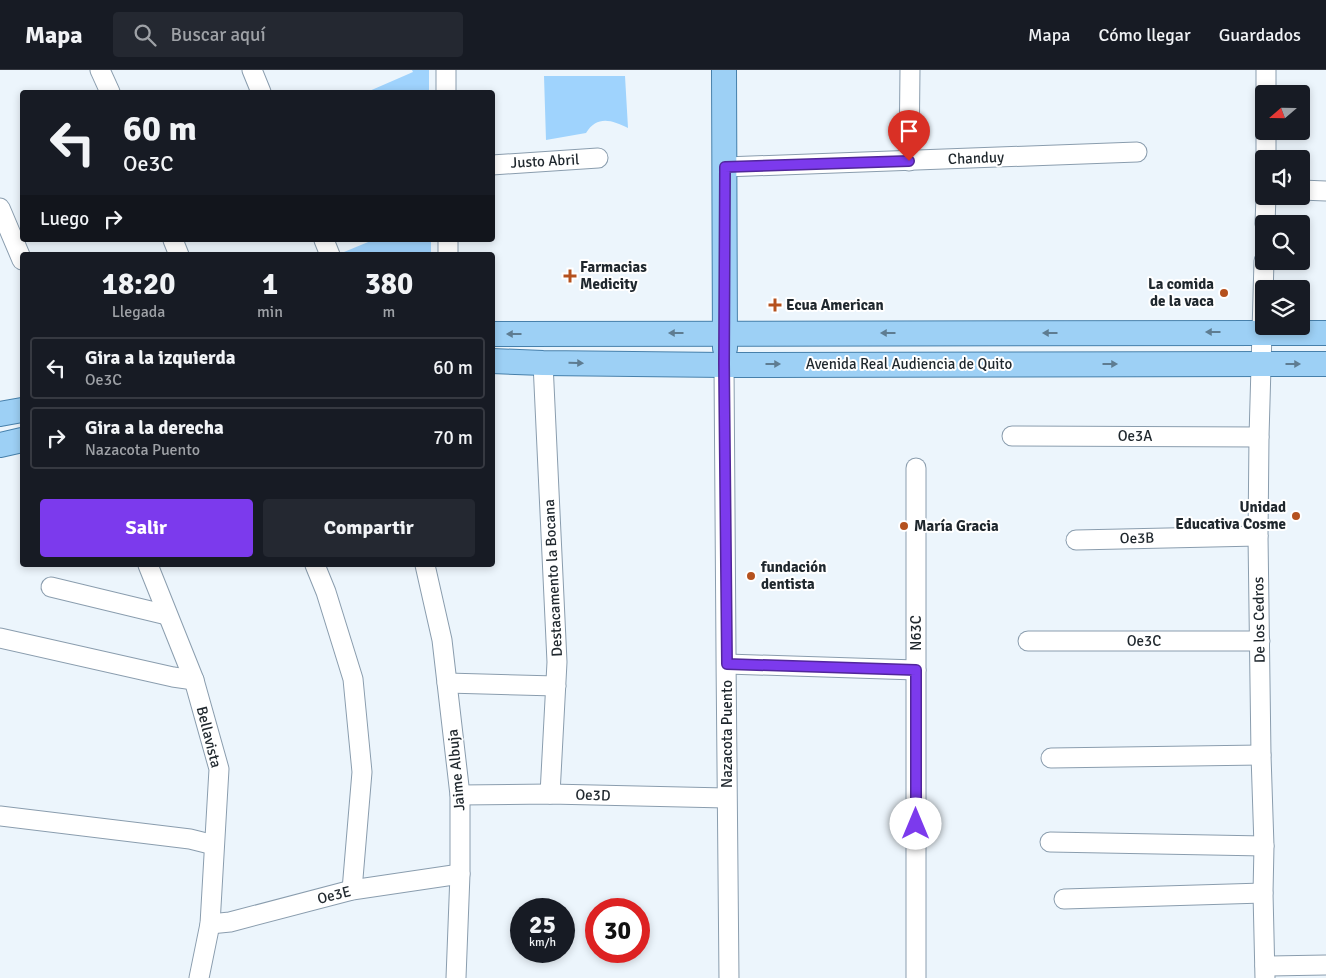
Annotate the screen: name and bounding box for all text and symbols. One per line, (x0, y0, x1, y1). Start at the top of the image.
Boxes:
search box (113, 12, 463, 57)
text: Mapa (25, 20, 83, 50)
icon: search (131, 21, 159, 49)
text: Buscar aquí (171, 23, 266, 47)
text: Mapa (1028, 24, 1070, 46)
text: Cómo llegar (1098, 24, 1191, 46)
text: Guardados (1219, 24, 1301, 46)
north arrow (1255, 85, 1310, 140)
map controls (1255, 85, 1310, 335)
text: 60 m (123, 107, 197, 150)
icon: left (40, 110, 105, 175)
pin (888, 110, 930, 161)
icon: arrive (895, 117, 923, 145)
street label: Chanduy (948, 148, 1004, 168)
text: Oe3C (123, 150, 174, 177)
street label: Justo Abril (510, 150, 580, 172)
button: sound (1255, 150, 1310, 205)
icon: right (99, 205, 127, 233)
text: Luego (40, 207, 89, 231)
button: search (1255, 215, 1310, 270)
place label: Farmacias Medicity (580, 258, 647, 293)
text: 18:20 (102, 266, 175, 303)
text: 1 (262, 266, 278, 303)
text: 380 (365, 266, 413, 303)
marker: Farmacias Medicity (564, 270, 576, 282)
place label: La comida de la vaca (1148, 275, 1214, 310)
button: layers (1255, 280, 1310, 335)
marker: La comida de la vaca (1218, 287, 1230, 299)
place label: Ecua American (786, 296, 884, 314)
marker: Ecua American (768, 298, 782, 312)
text: Llegada (112, 302, 165, 322)
text: min (257, 302, 283, 322)
text: m (383, 302, 395, 322)
one-way arrow (1205, 328, 1221, 336)
one-way arrow (668, 329, 684, 337)
one-way arrow (880, 329, 896, 337)
one-way arrow (1042, 329, 1058, 337)
one-way arrow (505, 330, 521, 338)
text: Gira a la izquierda (85, 346, 235, 370)
icon: left (42, 354, 70, 382)
street label: Avenida Real Audiencia de Quito (806, 355, 1012, 373)
text: 60 m (433, 356, 473, 380)
one-way arrow (568, 359, 584, 367)
one-way arrow (765, 360, 781, 368)
one-way arrow (1103, 360, 1119, 368)
one-way arrow (1285, 360, 1301, 368)
text: Oe3C (85, 370, 122, 390)
text: Gira a la derecha (85, 416, 224, 440)
icon: right (42, 424, 70, 452)
text: 70 m (433, 426, 473, 450)
street label: Oe3A (1118, 427, 1152, 445)
text: Nazacota Puento (85, 440, 200, 460)
place label: Unidad Educativa Cosme (1175, 498, 1286, 533)
button: Salir (40, 499, 253, 557)
button: Compartir (263, 499, 475, 557)
street label: Destacamento la Bocana (540, 499, 566, 657)
marker: Unidad Educativa Cosme (1290, 510, 1302, 522)
place label: María Gracia (914, 517, 999, 535)
marker: María Gracia (898, 520, 910, 532)
street label: Oe3B (1120, 529, 1154, 547)
place label: fundación dentista (760, 558, 826, 593)
marker: fundación dentista (745, 570, 757, 582)
street label: De los Cedros (1249, 576, 1269, 663)
street label: N63C (907, 615, 925, 651)
street label: Oe3C (1127, 632, 1161, 650)
street label: Nazacota Puento (718, 680, 736, 788)
street label: Bellavista (193, 704, 225, 770)
street label: Jaime Albuja (443, 728, 469, 812)
street label: Oe3D (575, 785, 611, 805)
position arrow (889, 797, 941, 849)
street label: Oe3E (315, 882, 353, 908)
speed limit sign: 30 (585, 898, 650, 963)
text: 25 (529, 909, 556, 940)
text: km/h (529, 935, 556, 950)

